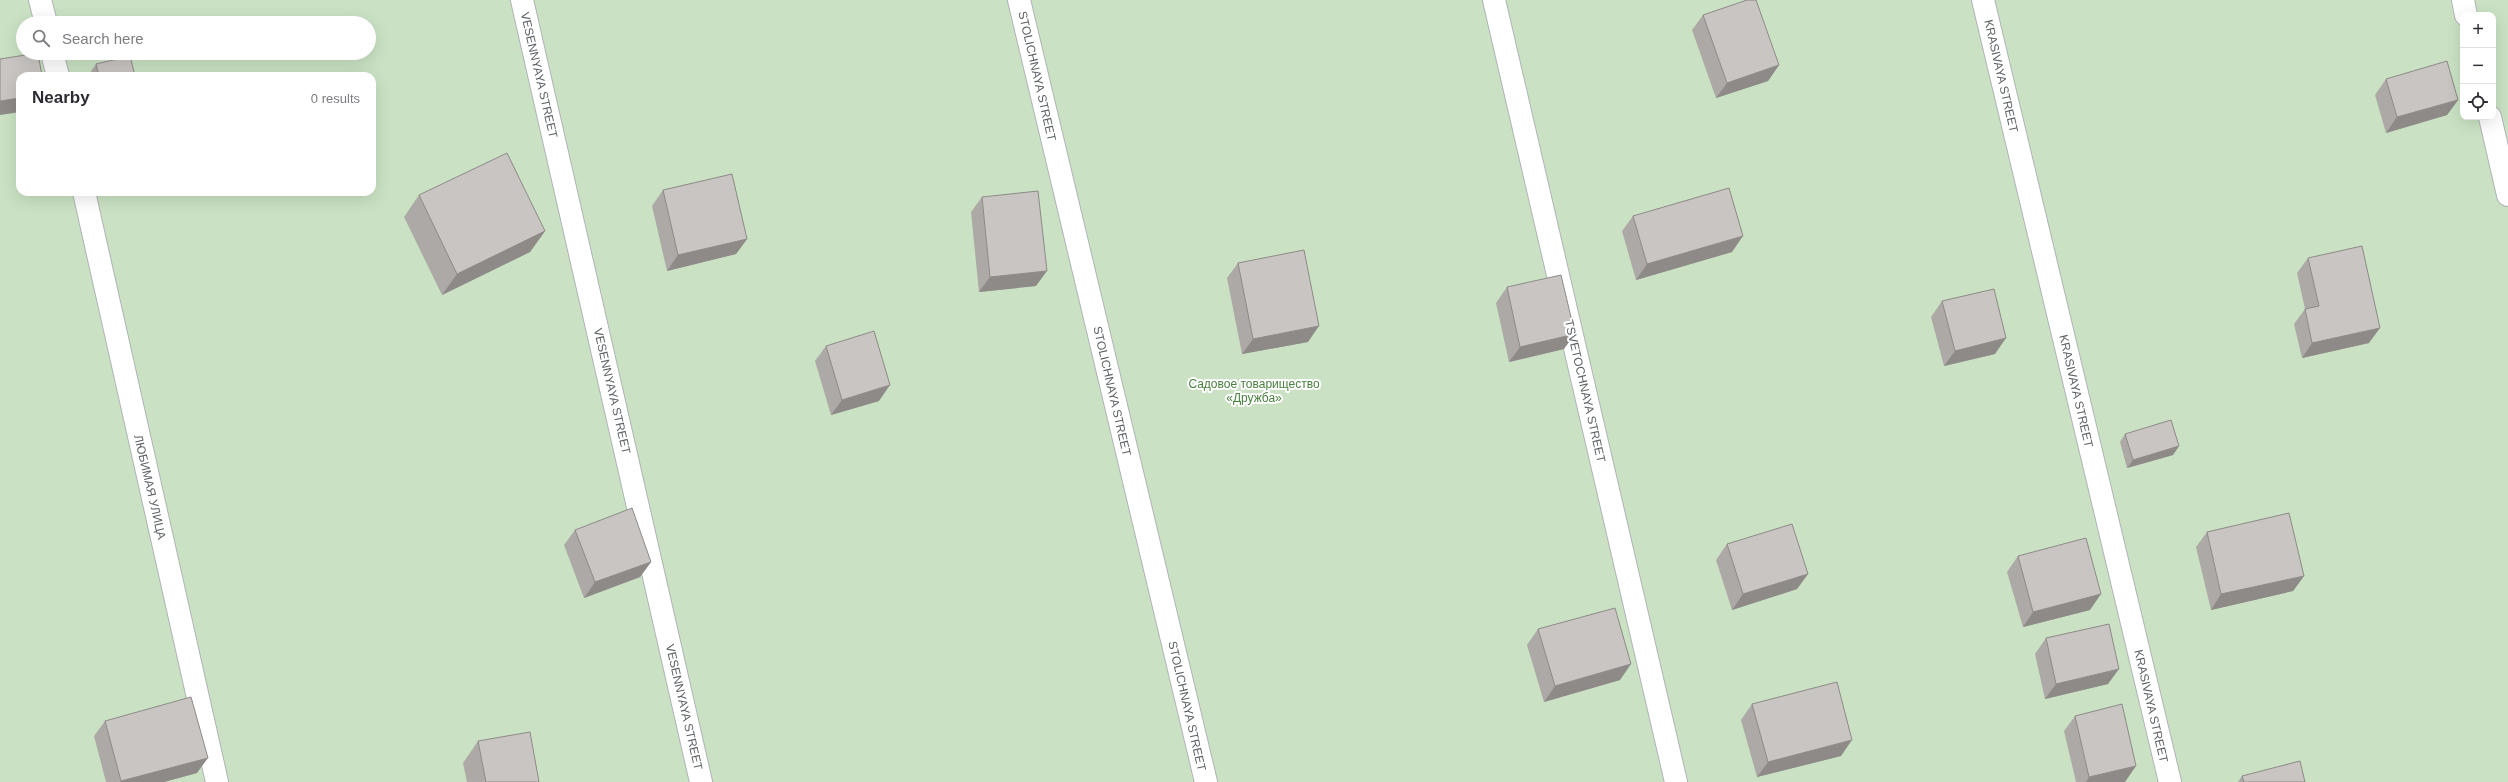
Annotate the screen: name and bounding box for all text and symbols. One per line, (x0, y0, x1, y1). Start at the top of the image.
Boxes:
street label: STOLICHNAYA STREET (1015, 10, 1059, 143)
street label: VESENNYAYA STREET (518, 11, 560, 140)
map controls (2460, 12, 2496, 120)
button: + (2460, 12, 2496, 48)
search box (16, 16, 376, 60)
street label: KRASIVAYA STREET (1981, 18, 2021, 134)
icon: search (30, 27, 52, 49)
text: Search here (62, 30, 144, 47)
button: − (2460, 48, 2496, 84)
button: locate (2460, 84, 2496, 120)
text: Nearby (32, 88, 90, 107)
text: 0 results (311, 91, 360, 106)
street label: TSVETOCHNAYA STREET (1562, 318, 1608, 464)
street label: STOLICHNAYA STREET (1090, 325, 1134, 458)
street label: VESENNYAYA STREET (591, 327, 633, 456)
street label: KRASIVAYA STREET (2056, 333, 2096, 449)
park label: Садовое товарищество «Дружба» (1188, 377, 1320, 405)
street label: ЛЮБИМАЯ УЛИЦА (131, 433, 169, 541)
street label: STOLICHNAYA STREET (1165, 640, 1209, 773)
street label: VESENNYAYA STREET (663, 643, 705, 772)
street label: KRASIVAYA STREET (2131, 648, 2171, 764)

